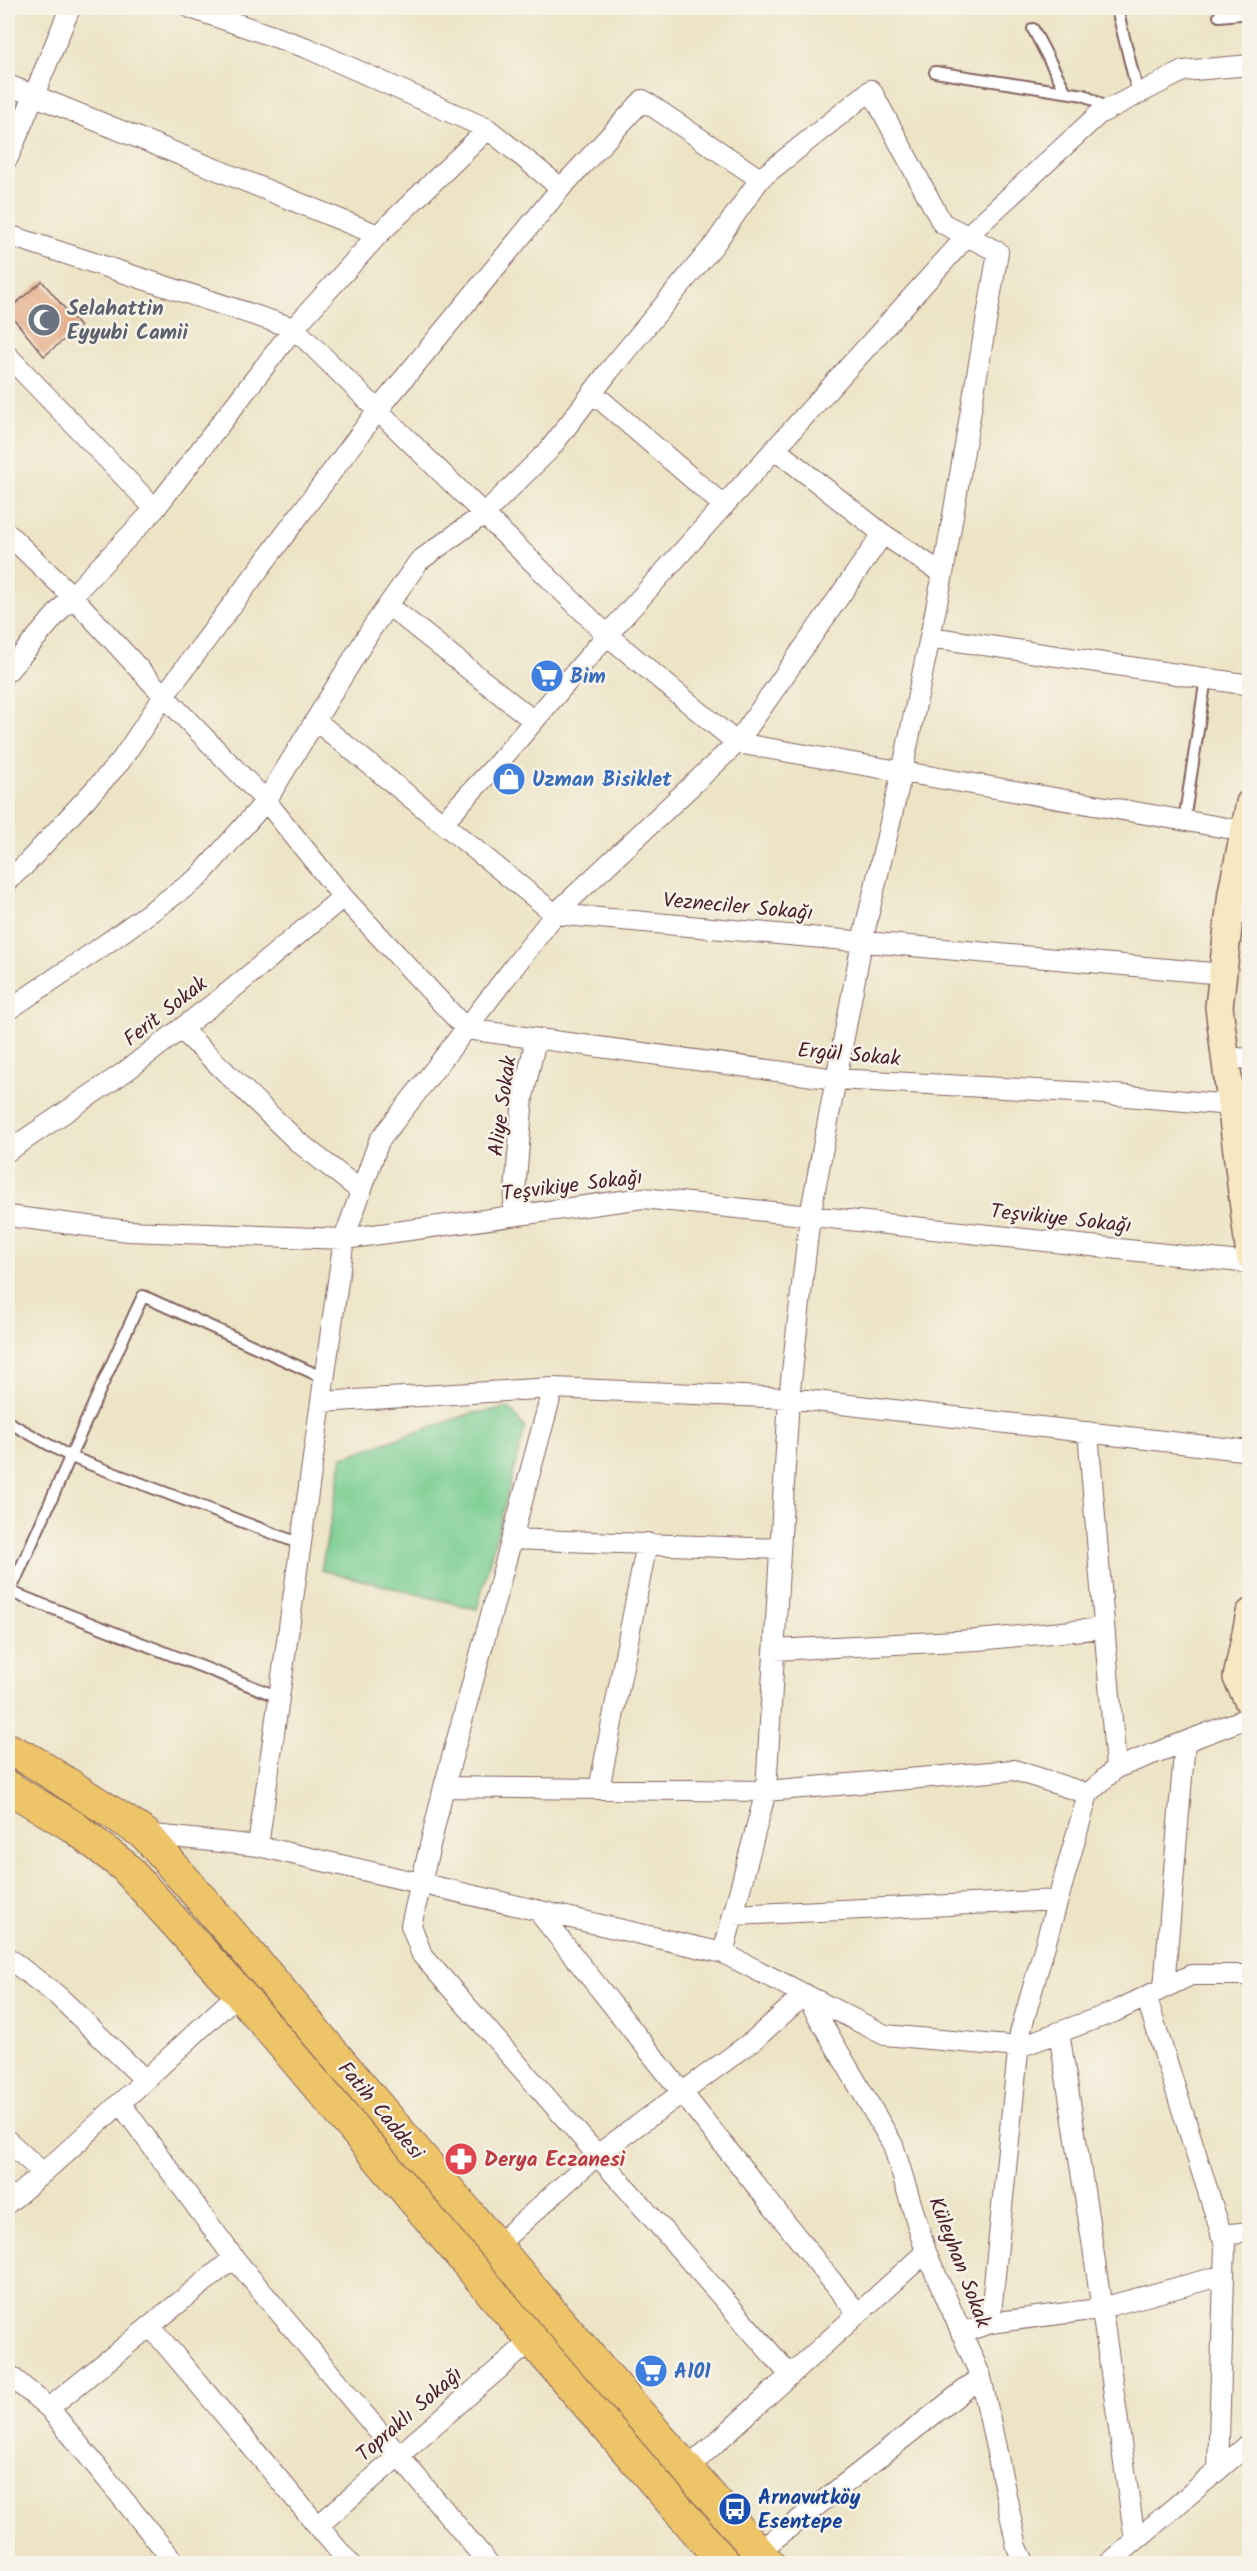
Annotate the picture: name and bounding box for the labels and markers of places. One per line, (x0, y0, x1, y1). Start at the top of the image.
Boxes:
place label: Selahattin Eyyubi Camii (67, 293, 188, 350)
mosque icon: Selahattin Eyyubi Camii (26, 302, 62, 338)
supermarket icon: Bim (529, 658, 565, 694)
place label: Bim (570, 661, 606, 694)
shop icon: Uzman Bisiklet (491, 761, 527, 797)
place label: Uzman Bisiklet (532, 764, 672, 797)
pharmacy icon: Derya Eczanesi (443, 2141, 479, 2177)
place label: Derya Eczanesi (484, 2144, 626, 2177)
supermarket icon: A101 (633, 2353, 669, 2389)
place label: A101 (674, 2356, 711, 2389)
place label: Arnavutköy Esentepe (758, 2482, 861, 2539)
bus stop icon: Arnavutköy Esentepe (717, 2491, 753, 2527)

